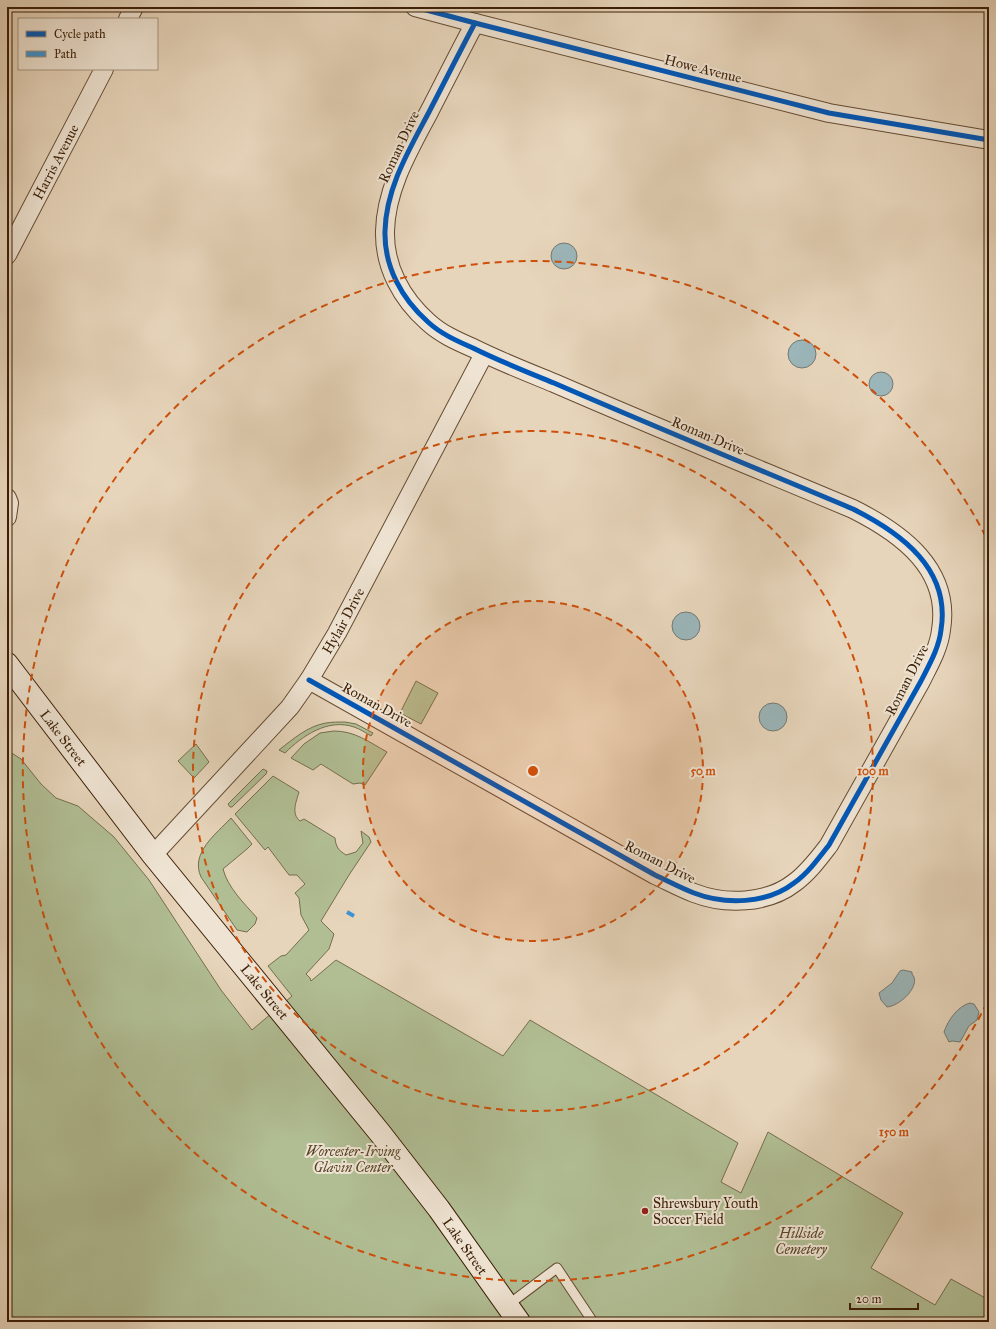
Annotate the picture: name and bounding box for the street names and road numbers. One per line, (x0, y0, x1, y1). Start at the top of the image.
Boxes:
street label: Howe Avenue (663, 51, 744, 87)
street label: Roman Drive (375, 108, 423, 186)
street label: Harris Avenue (29, 121, 82, 202)
street label: Roman Drive (669, 413, 747, 459)
street label: Hylair Drive (318, 585, 368, 657)
street label: Roman Drive (882, 641, 932, 718)
street label: Roman Drive (339, 679, 415, 731)
street label: Lake Street (37, 706, 90, 769)
street label: Roman Drive (622, 837, 699, 887)
street label: Lake Street (237, 961, 292, 1023)
street label: Lake Street (439, 1214, 491, 1278)

